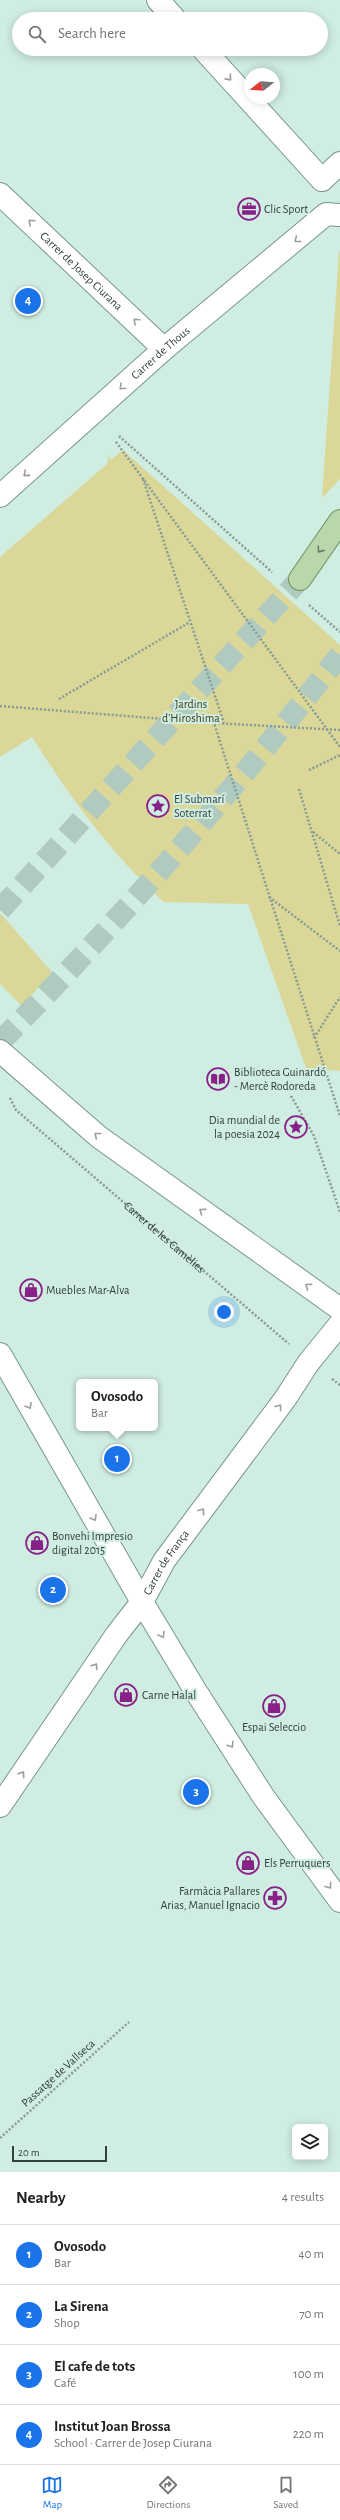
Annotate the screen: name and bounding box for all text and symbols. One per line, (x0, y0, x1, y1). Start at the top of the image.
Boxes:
search box (12, 12, 328, 56)
icon: search (26, 23, 48, 45)
text: Search here (58, 26, 126, 41)
north arrow (244, 68, 280, 104)
one-way arrow (224, 73, 232, 81)
office icon: Clic Sport (236, 196, 262, 222)
place label: Clic Sport (264, 203, 308, 215)
one-way arrow (28, 220, 36, 227)
street label: Carrer de Josep Ciurana (38, 229, 125, 313)
one-way arrow (294, 236, 301, 243)
pin: 4 (15, 286, 41, 316)
one-way arrow (133, 318, 141, 325)
street label: Carrer de Thous (129, 324, 192, 381)
one-way arrow (119, 382, 127, 390)
one-way arrow (23, 469, 31, 477)
one-way arrow (318, 546, 325, 553)
park label: Jardins d'Hiroshima (162, 698, 220, 724)
place icon: El Submarí Soterrat (145, 793, 171, 819)
place label: El Submarí Soterrat (174, 793, 224, 819)
library icon: Biblioteca Guinardó - Mercè Rodoreda (205, 1066, 231, 1092)
place label: Biblioteca Guinardó - Mercè Rodoreda (234, 1066, 326, 1092)
place label: Dia mundial de la poesia 2024 (209, 1114, 280, 1140)
place icon: Dia mundial de la poesia 2024 (283, 1114, 309, 1140)
one-way arrow (94, 1133, 101, 1140)
street label: Carrer de les Camèlies (122, 1199, 207, 1275)
one-way arrow (200, 1209, 207, 1216)
shop icon: Muebles Mar-Alva (18, 1277, 44, 1303)
place label: Muebles Mar-Alva (46, 1284, 130, 1296)
one-way arrow (306, 1284, 313, 1291)
your location (214, 1302, 234, 1322)
popup (76, 1379, 158, 1431)
text: Ovosodo (91, 1389, 143, 1404)
one-way arrow (24, 1402, 31, 1409)
one-way arrow (274, 1404, 281, 1411)
text: Bar (91, 1407, 108, 1420)
pin: 1 (104, 1444, 130, 1474)
one-way arrow (197, 1508, 204, 1515)
one-way arrow (89, 1514, 96, 1521)
street label: Carrer de França (141, 1527, 191, 1597)
shop icon: Bonvehi Impresio digital 2015 (24, 1530, 50, 1556)
place label: Bonvehi Impresio digital 2015 (52, 1530, 133, 1556)
pin: 2 (40, 1575, 66, 1605)
one-way arrow (157, 1631, 165, 1638)
one-way arrow (90, 1663, 98, 1670)
shop icon: Carne Halal (113, 1682, 139, 1708)
place label: Carne Halal (142, 1689, 196, 1701)
shop icon: Espai Seleccio (261, 1693, 287, 1719)
place label: Espai Seleccio (242, 1721, 306, 1733)
one-way arrow (226, 1741, 233, 1748)
one-way arrow (17, 1771, 24, 1778)
pin: 3 (183, 1777, 209, 1807)
shop icon: Els Perruquers (235, 1850, 261, 1876)
place label: Els Perruquers (264, 1857, 330, 1869)
one-way arrow (324, 1882, 331, 1889)
place label: Farmàcia Pallares Arias, Manuel Ignacio (160, 1885, 260, 1911)
pharmacy icon: Farmàcia Pallares Arias, Manuel Ignacio (262, 1885, 288, 1911)
street label: Passatge de Vallseca (19, 2037, 97, 2109)
map controls (292, 2124, 328, 2160)
button: layers (292, 2124, 328, 2160)
scale bar (12, 2144, 107, 2163)
text: 20 m (18, 2147, 39, 2158)
text: Nearby (16, 2189, 66, 2206)
text: 4 results (282, 2191, 324, 2204)
text: Ovosodo (54, 2239, 106, 2254)
text: 1 (27, 2248, 31, 2261)
text: 40 m (298, 2248, 324, 2261)
text: Bar (54, 2257, 71, 2270)
text: La Sirena (54, 2299, 109, 2314)
text: 2 (26, 2308, 32, 2321)
text: 70 m (299, 2308, 324, 2321)
text: Shop (54, 2317, 80, 2330)
text: El cafe de tots (54, 2359, 135, 2374)
text: 3 (26, 2368, 32, 2381)
text: 100 m (293, 2368, 324, 2381)
text: Café (54, 2377, 76, 2390)
text: Institut Joan Brossa (54, 2419, 171, 2434)
text: 4 (26, 2428, 32, 2441)
text: 220 m (293, 2428, 324, 2441)
text: School · Carrer de Josep Ciurana (54, 2437, 212, 2450)
tab: Map (41, 2474, 63, 2511)
tab: Directions (146, 2474, 190, 2511)
tab: Saved (273, 2474, 298, 2511)

